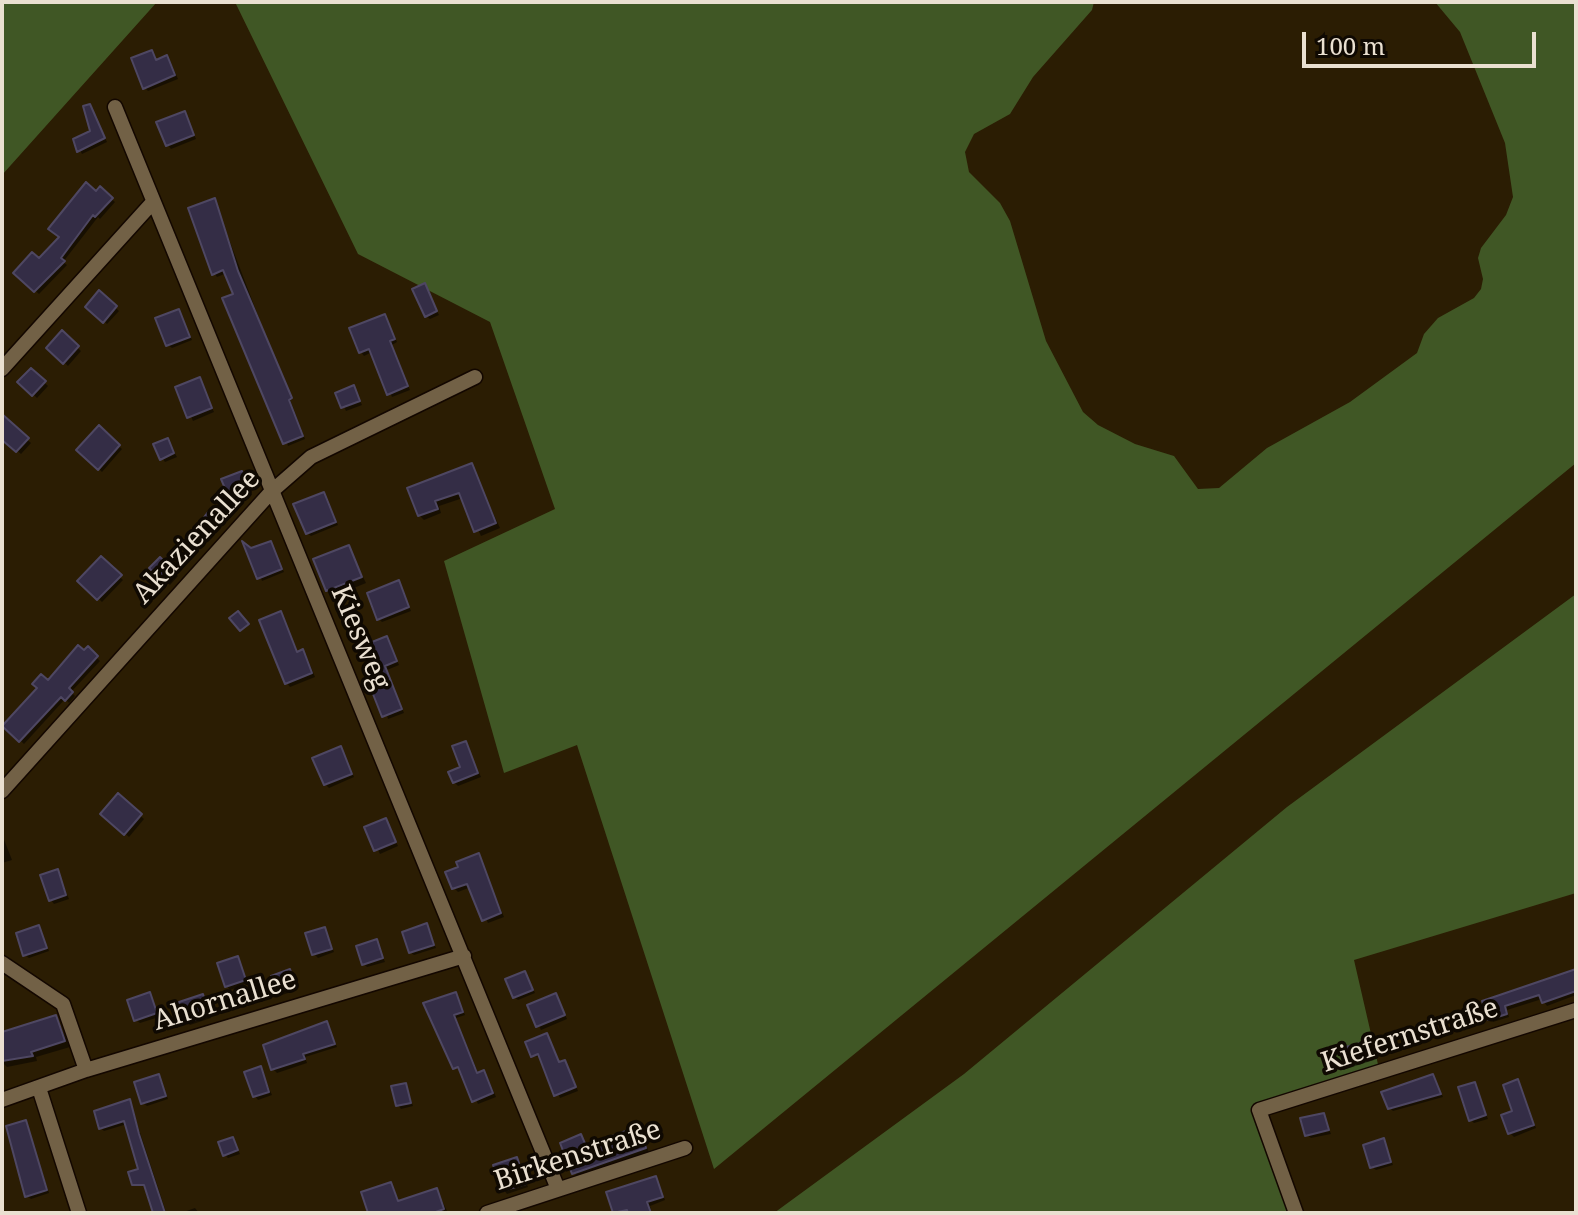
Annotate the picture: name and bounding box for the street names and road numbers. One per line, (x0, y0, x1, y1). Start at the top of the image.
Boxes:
street label: Akazienallee (126, 463, 268, 611)
street label: Kiesweg (323, 581, 397, 695)
street label: Ahornallee (149, 963, 301, 1039)
street label: Kiefernstraße (1317, 992, 1503, 1080)
street label: Birkenstraße (490, 1113, 666, 1199)

